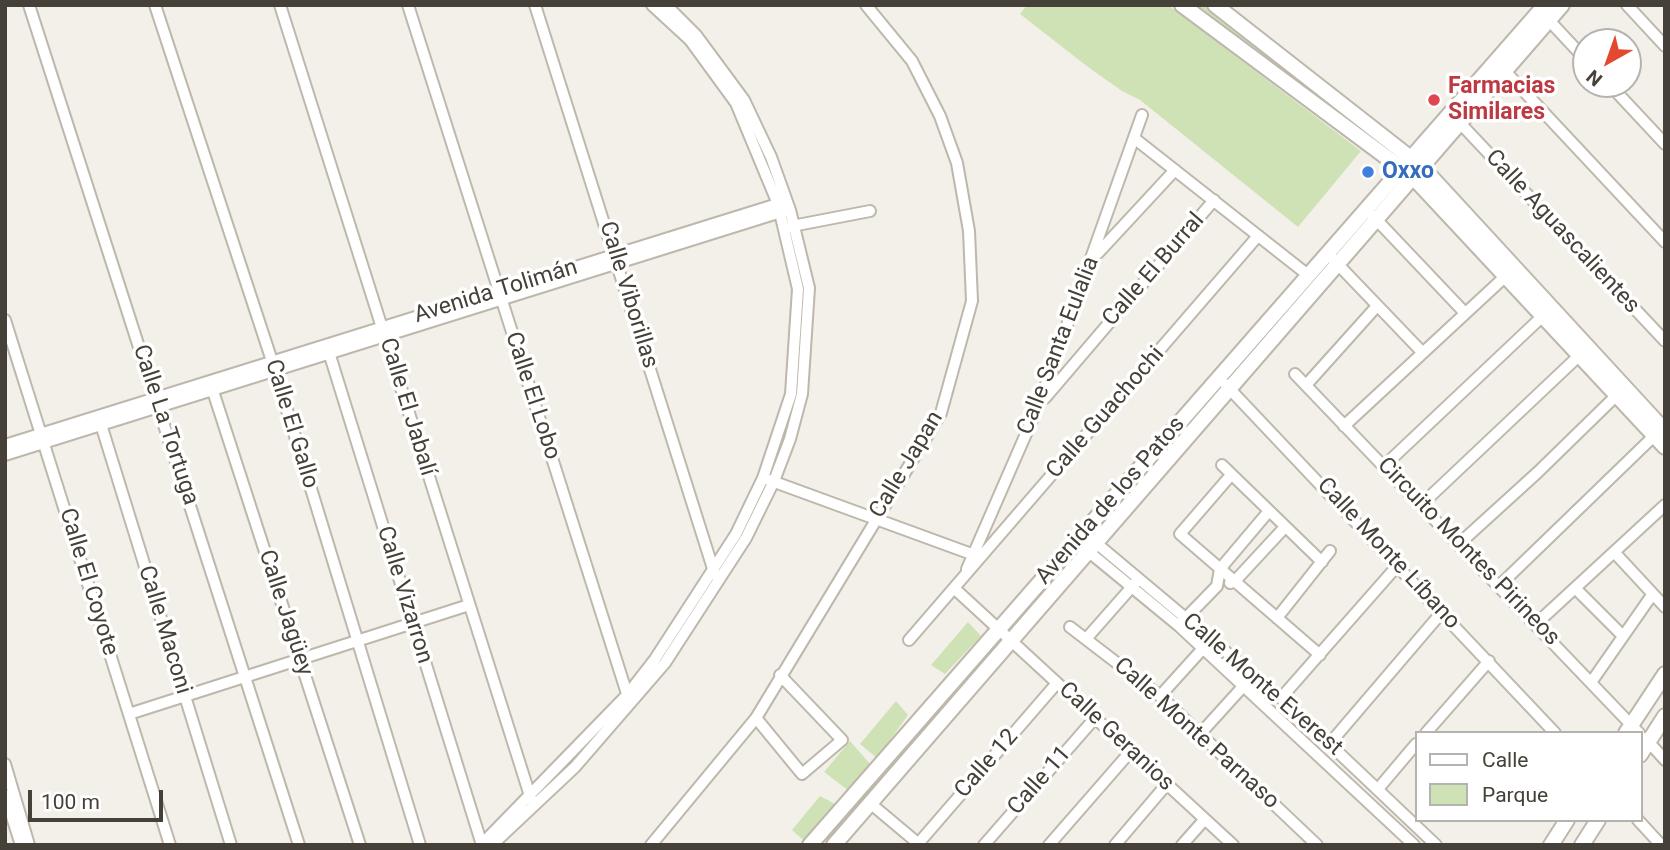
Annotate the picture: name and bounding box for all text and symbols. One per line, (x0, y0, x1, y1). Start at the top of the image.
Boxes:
north arrow (1572, 28, 1642, 98)
text: N (1582, 65, 1607, 91)
place label: Farmacias Similares (1448, 73, 1555, 127)
marker: Farmacias Similares (1426, 92, 1442, 108)
street label: Calle Aguascalientes (1479, 144, 1645, 320)
place label: Oxxo (1382, 158, 1434, 186)
marker: Oxxo (1360, 164, 1376, 180)
street label: Calle El Burral (1097, 208, 1211, 332)
street label: Calle Viborillas (593, 218, 663, 372)
street label: Calle Santa Eulalia (1012, 253, 1106, 439)
street label: Avenida Tolimán (411, 254, 581, 330)
street label: Calle El Lobo (498, 329, 566, 463)
street label: Calle El Jabalí (373, 335, 441, 479)
street label: Calle La Tortuga (126, 341, 204, 509)
street label: Calle Guachochi (1041, 341, 1171, 485)
street label: Calle El Gallo (258, 356, 324, 492)
street label: Calle Japan (864, 407, 950, 523)
street label: Avenida de los Patos (1031, 411, 1191, 591)
street label: Circuito Montes Pirineos (1371, 452, 1565, 652)
street label: Calle Monte Líbano (1311, 472, 1465, 636)
street label: Calle El Coyote (53, 505, 123, 659)
street label: Calle Vizarron (370, 523, 438, 667)
street label: Calle Jagüey (252, 547, 318, 679)
street label: Calle Maconi (131, 563, 197, 697)
street label: Calle Monte Everest (1176, 608, 1348, 762)
street label: Calle Monte Parnaso (1108, 653, 1284, 815)
street label: Calle Geranios (1053, 677, 1179, 797)
street label: Calle 12 (950, 724, 1024, 804)
legend (1414, 731, 1642, 822)
street label: Calle 11 (1003, 741, 1077, 821)
text: Calle (1482, 748, 1528, 772)
scale bar (32, 776, 166, 820)
text: Parque (1482, 783, 1548, 807)
text: 100 m (41, 790, 100, 814)

